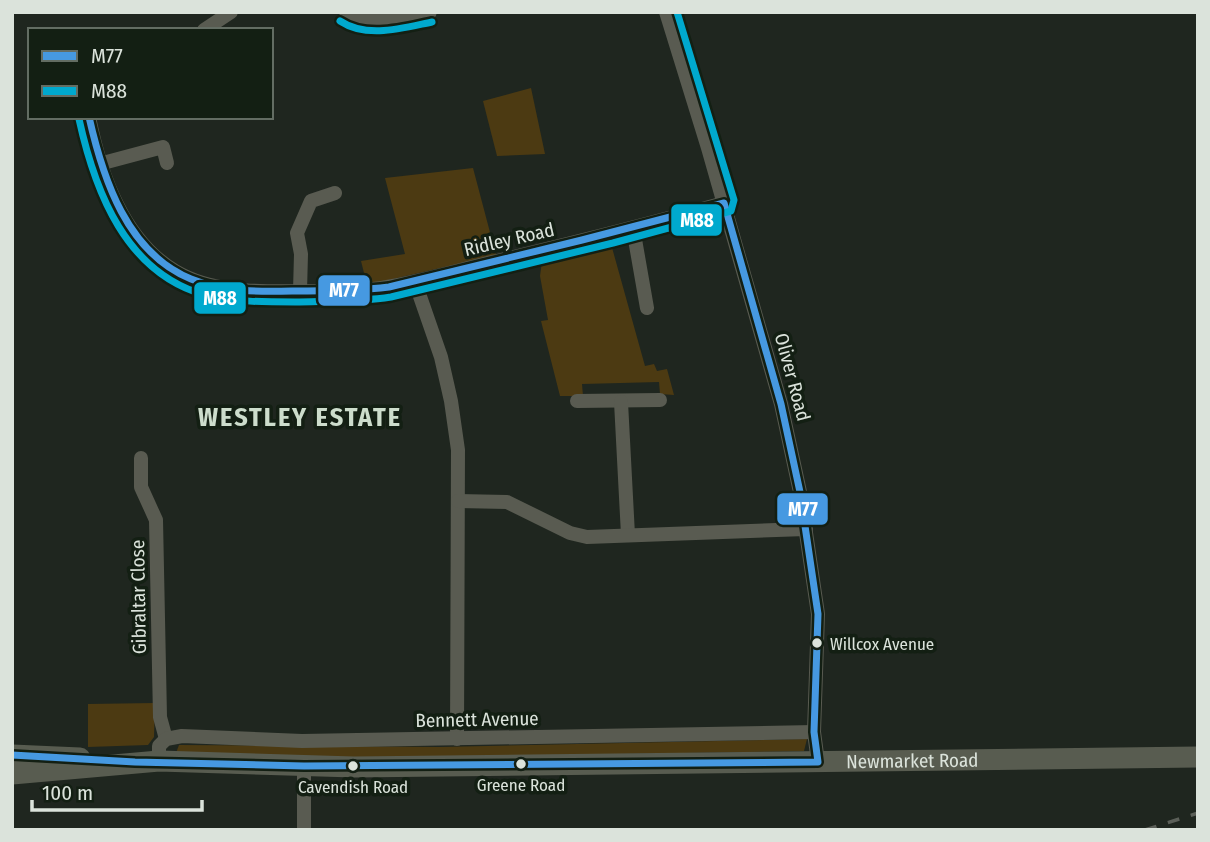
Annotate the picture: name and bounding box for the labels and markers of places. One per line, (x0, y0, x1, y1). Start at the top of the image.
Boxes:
place label: Willcox Avenue (830, 634, 934, 655)
marker: Willcox Avenue (810, 636, 824, 650)
marker: Greene Road (514, 757, 528, 771)
marker: Cavendish Road (346, 759, 360, 773)
place label: Greene Road (477, 775, 565, 796)
place label: Cavendish Road (298, 777, 408, 798)

